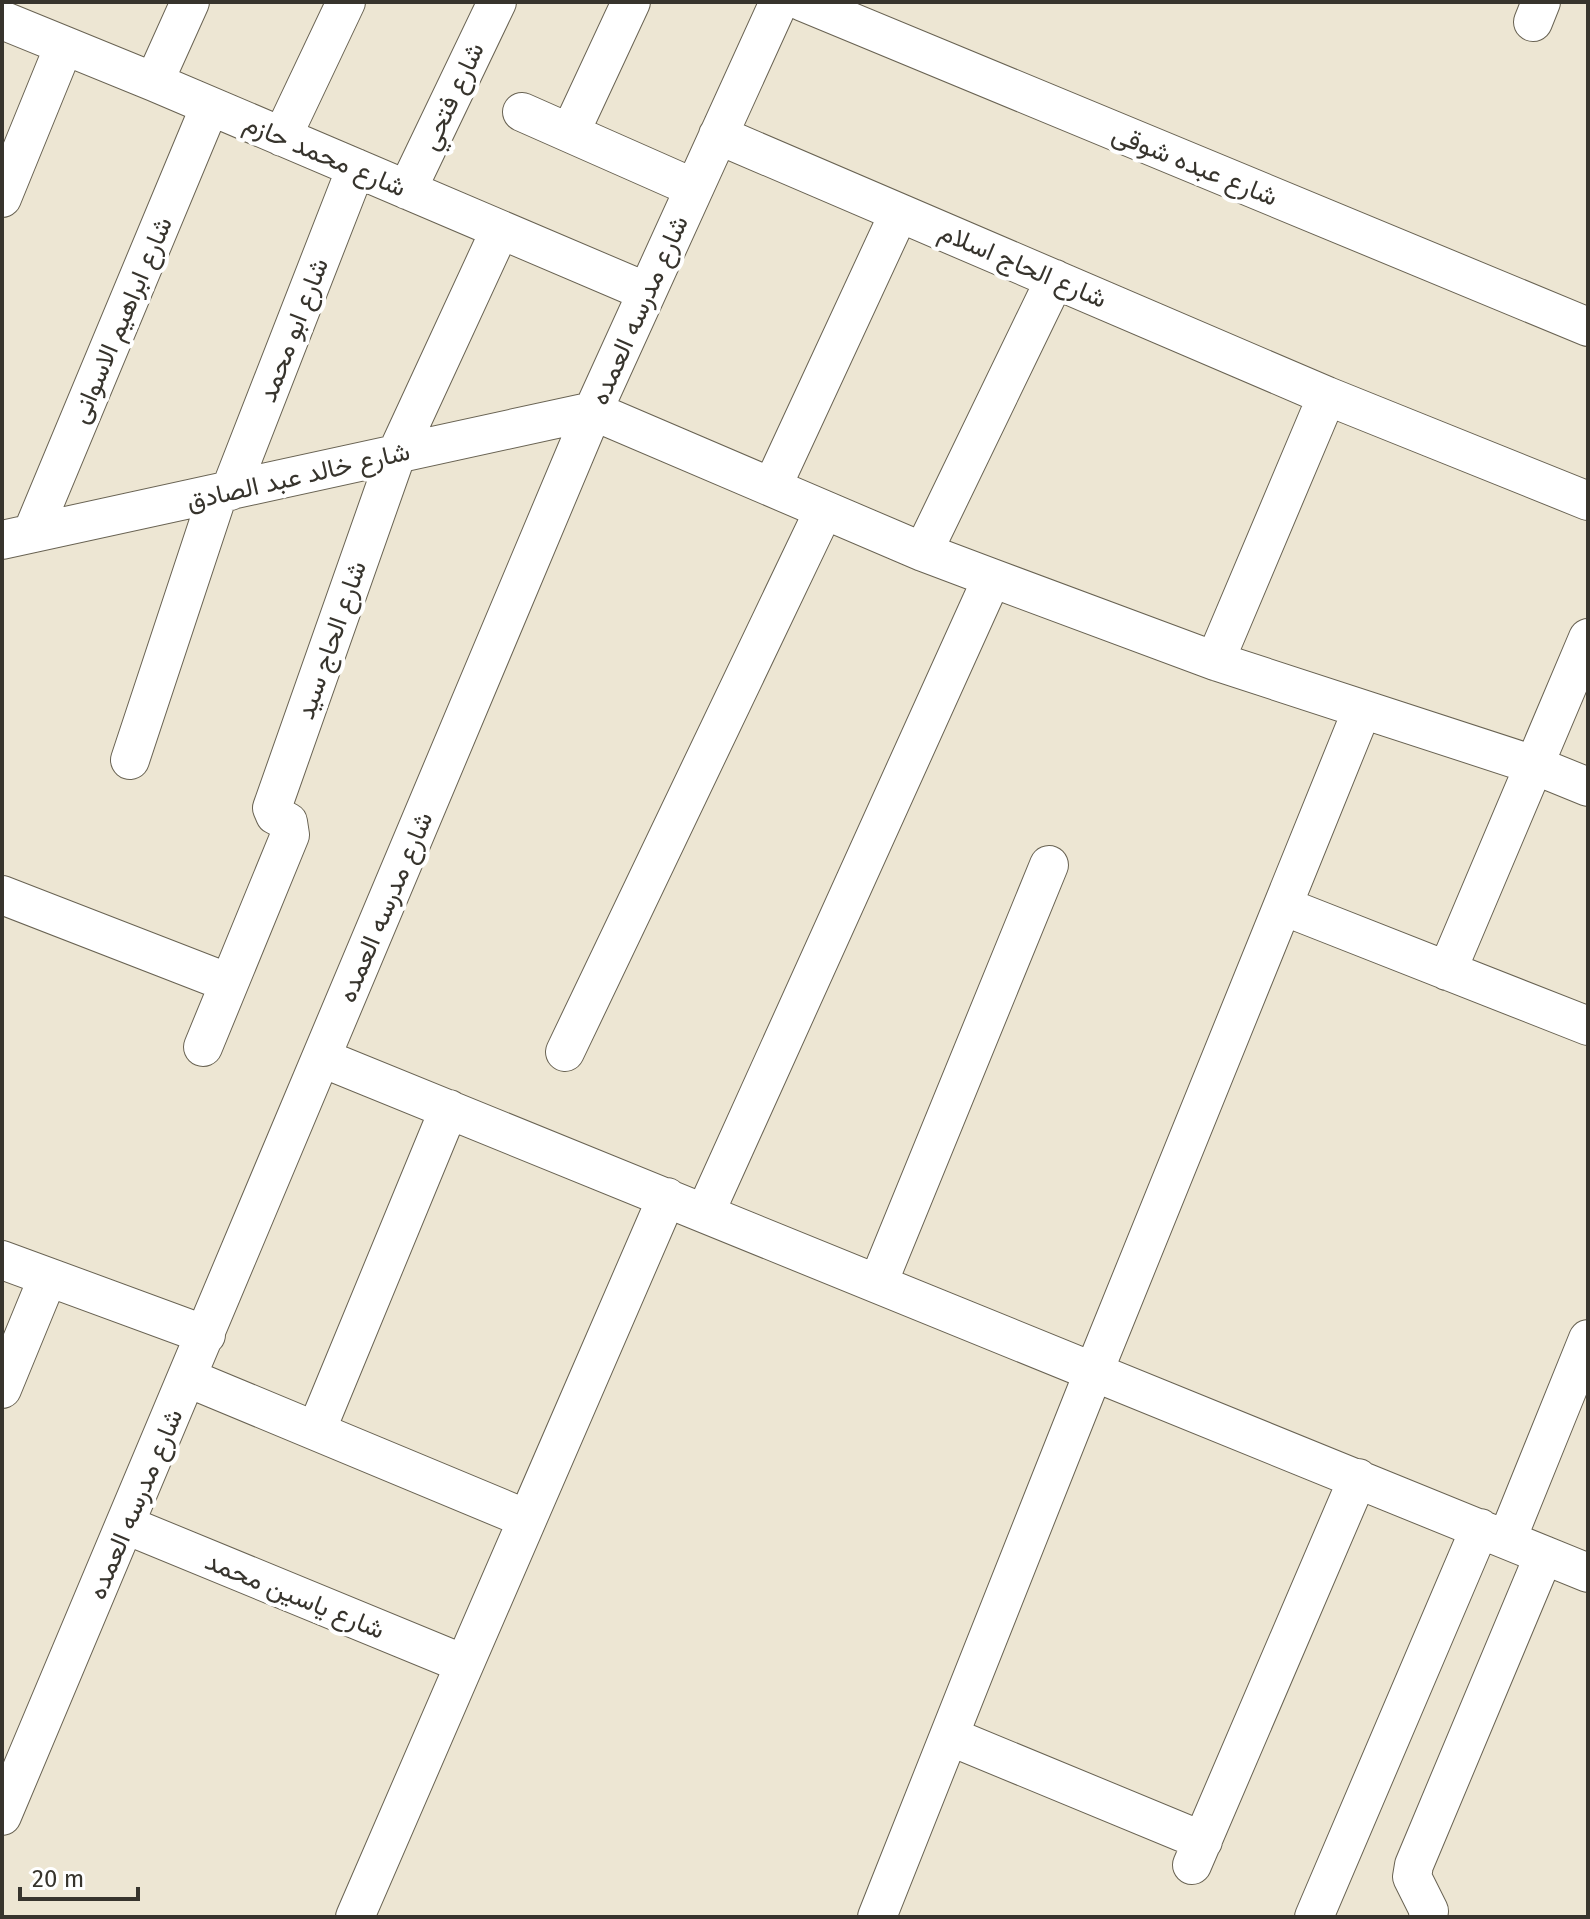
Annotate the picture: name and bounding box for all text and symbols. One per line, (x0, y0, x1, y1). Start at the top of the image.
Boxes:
street label: شارع فتحي (414, 38, 495, 157)
street label: شارع محمد حازم (238, 107, 410, 205)
street label: شارع عبده شوقى (1107, 118, 1282, 215)
street label: شارع مدرسه العمده (584, 211, 697, 410)
street label: شارع ابراهيم الاسوانى (64, 212, 181, 429)
street label: شارع الحاج اسلام (933, 216, 1111, 317)
street label: شارع ابو محمد (252, 254, 337, 407)
street label: شارع خالد عبد الصادق (184, 436, 413, 519)
street label: شارع الحاج سيد (290, 557, 375, 724)
street label: شارع مدرسه العمده (331, 807, 441, 1008)
street label: شارع مدرسه العمده (81, 1404, 191, 1605)
street label: شارع ياسين محمد (200, 1545, 389, 1647)
scale bar (20, 1851, 138, 1901)
text: 20 m (32, 1865, 84, 1893)

